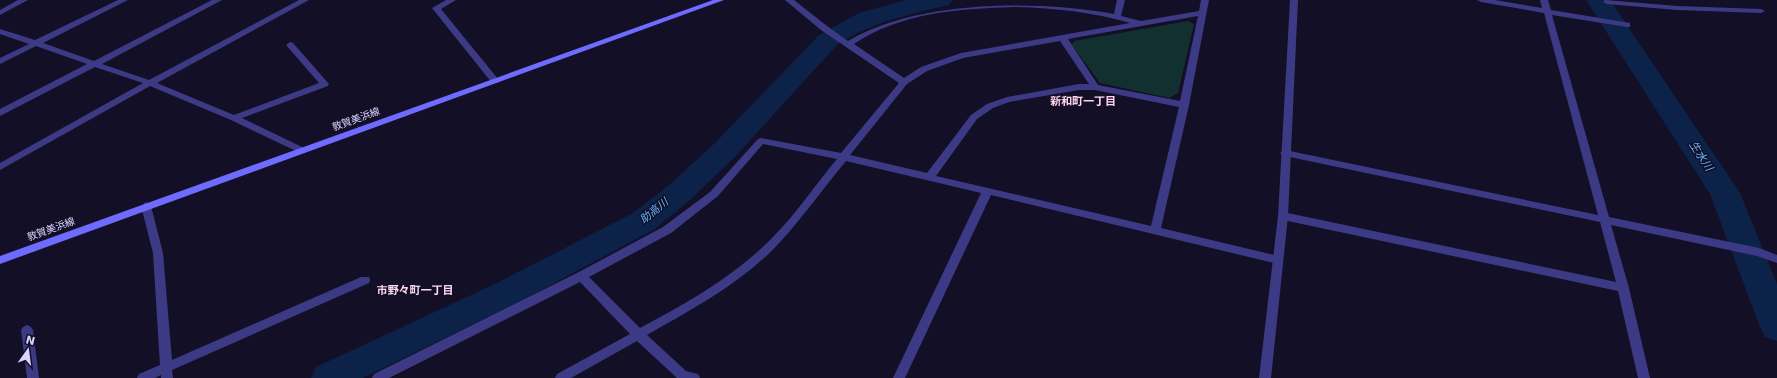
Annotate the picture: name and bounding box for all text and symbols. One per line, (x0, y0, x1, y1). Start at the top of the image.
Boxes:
district label: 新和町一丁目 (1050, 95, 1116, 108)
street label: 敦賀美浜線 (331, 105, 381, 133)
water label: 生水川 (1687, 139, 1716, 174)
water label: 助高川 (637, 195, 672, 226)
street label: 敦賀美浜線 (26, 215, 76, 243)
district label: 市野々町一丁目 (377, 284, 454, 297)
north arrow (8, 330, 48, 370)
text: N (24, 333, 36, 348)

